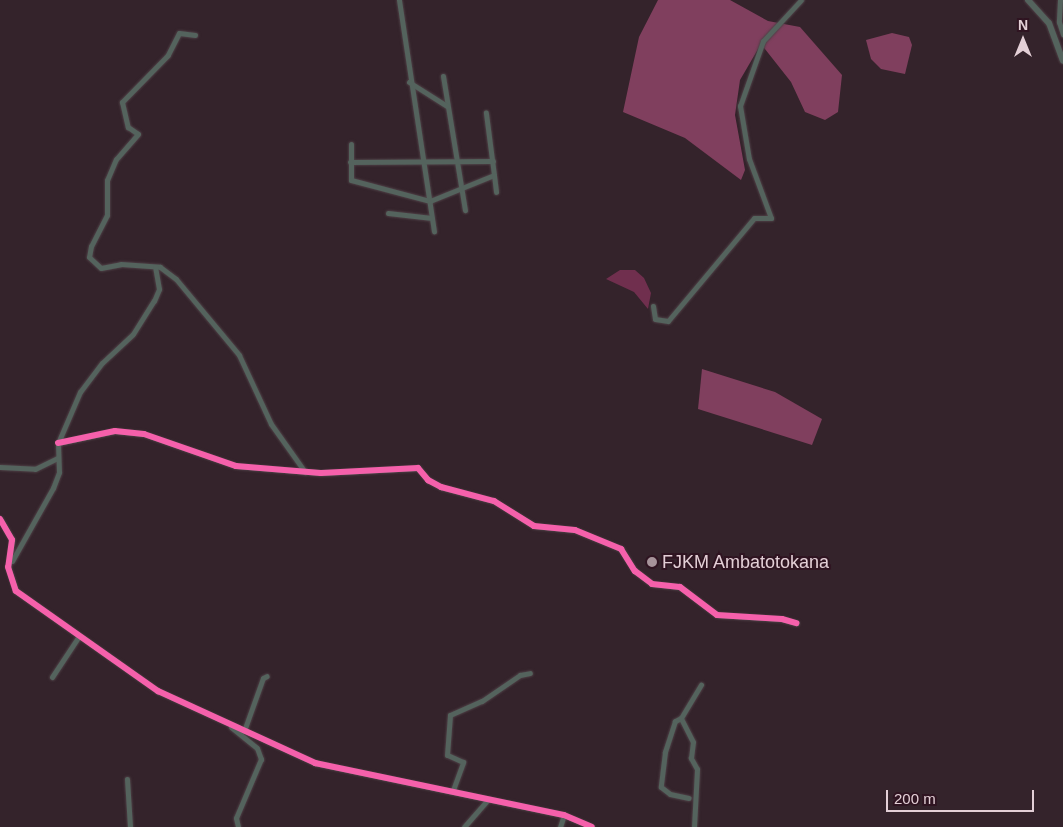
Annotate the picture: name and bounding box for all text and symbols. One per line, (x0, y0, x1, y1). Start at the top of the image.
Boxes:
north arrow (998, 15, 1048, 65)
text: N (1018, 17, 1028, 33)
place label: FJKM Ambatotokana (662, 551, 830, 573)
marker: FJKM Ambatotokana (646, 556, 658, 568)
scale bar (888, 780, 1036, 812)
text: 200 m (894, 790, 936, 807)

